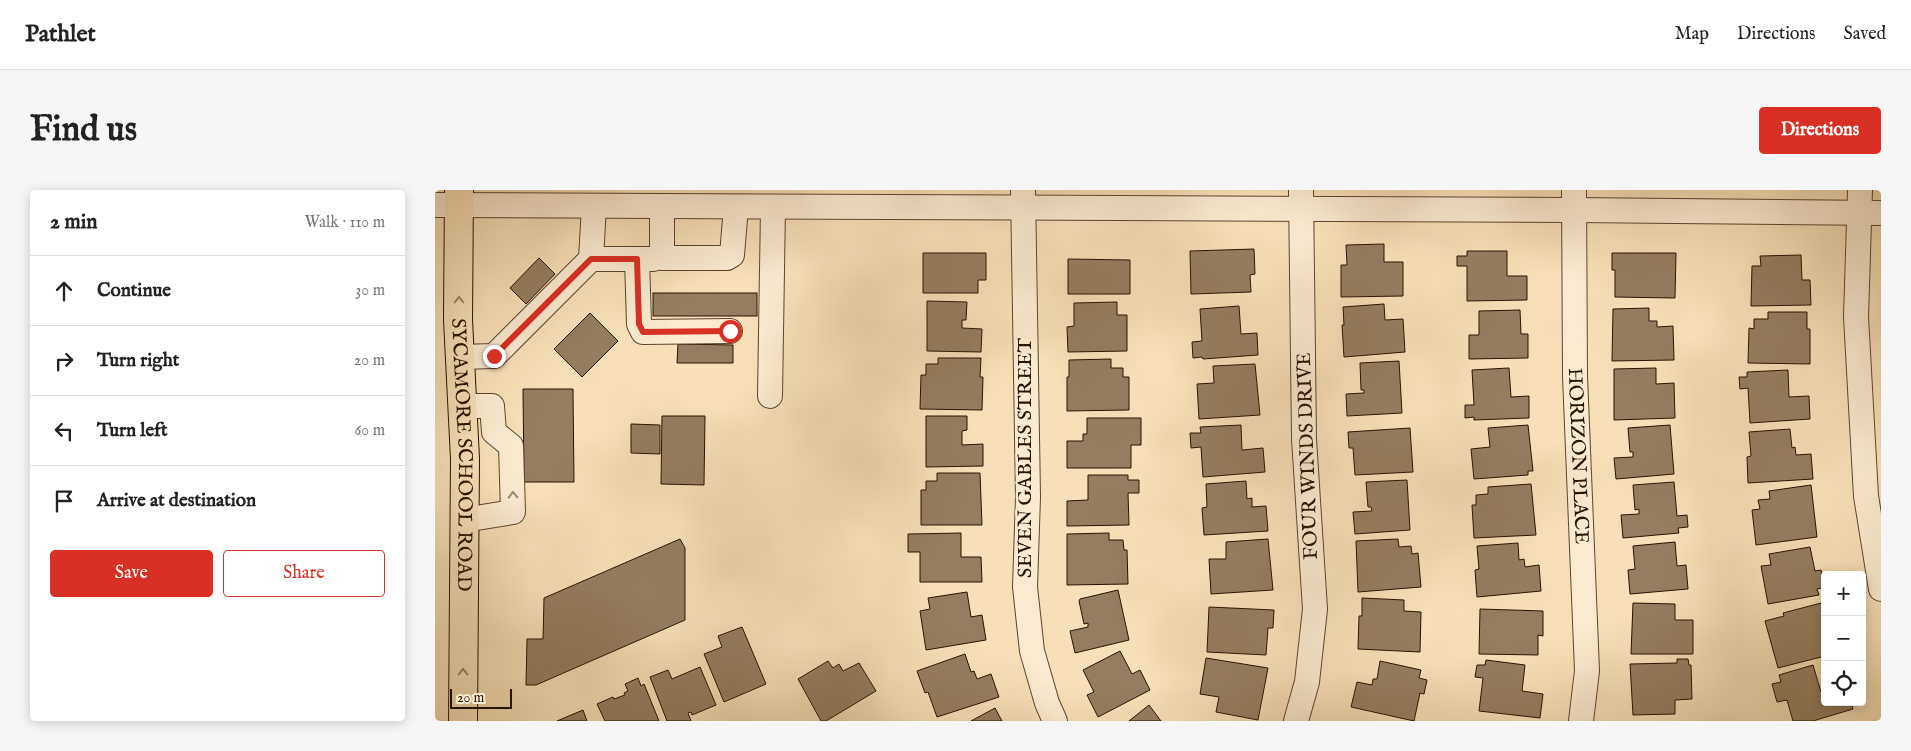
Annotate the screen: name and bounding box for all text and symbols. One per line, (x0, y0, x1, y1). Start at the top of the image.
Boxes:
text: Pathlet (25, 19, 96, 50)
text: Map (1675, 23, 1709, 46)
text: Directions (1737, 23, 1815, 46)
text: Saved (1843, 23, 1886, 46)
button: Directions (1759, 107, 1881, 154)
text: Find us (30, 108, 137, 153)
text: 2 min (50, 209, 97, 236)
text: Walk · 110 m (305, 213, 385, 233)
icon: ahead (50, 277, 78, 305)
text: Continue (97, 279, 171, 303)
text: 30 m (355, 281, 385, 301)
one-way arrow (454, 296, 464, 304)
street label: SYCAMORE SCHOOL ROAD (445, 318, 478, 592)
route start (719, 320, 742, 343)
street label: SEVEN GABLES STREET (1013, 338, 1038, 578)
route end (483, 345, 506, 368)
icon: right (50, 347, 78, 375)
text: Turn right (97, 349, 179, 373)
text: 20 m (354, 351, 385, 371)
street label: FOUR WINDS DRIVE (1292, 352, 1324, 560)
street label: HORIZON PLACE (1562, 367, 1594, 545)
icon: left (50, 417, 78, 445)
text: Turn left (97, 419, 168, 443)
text: 60 m (355, 421, 385, 441)
icon: arrive (50, 487, 78, 515)
text: Arrive at destination (97, 489, 256, 513)
one-way arrow (507, 491, 518, 499)
button: Save (50, 550, 213, 597)
button: Share (223, 550, 385, 597)
map controls (1821, 571, 1866, 706)
button: + (1821, 571, 1866, 616)
button: − (1821, 616, 1866, 661)
button: locate (1821, 661, 1866, 706)
one-way arrow (458, 668, 468, 676)
scale bar (450, 686, 513, 709)
text: 20 m (457, 689, 484, 707)

